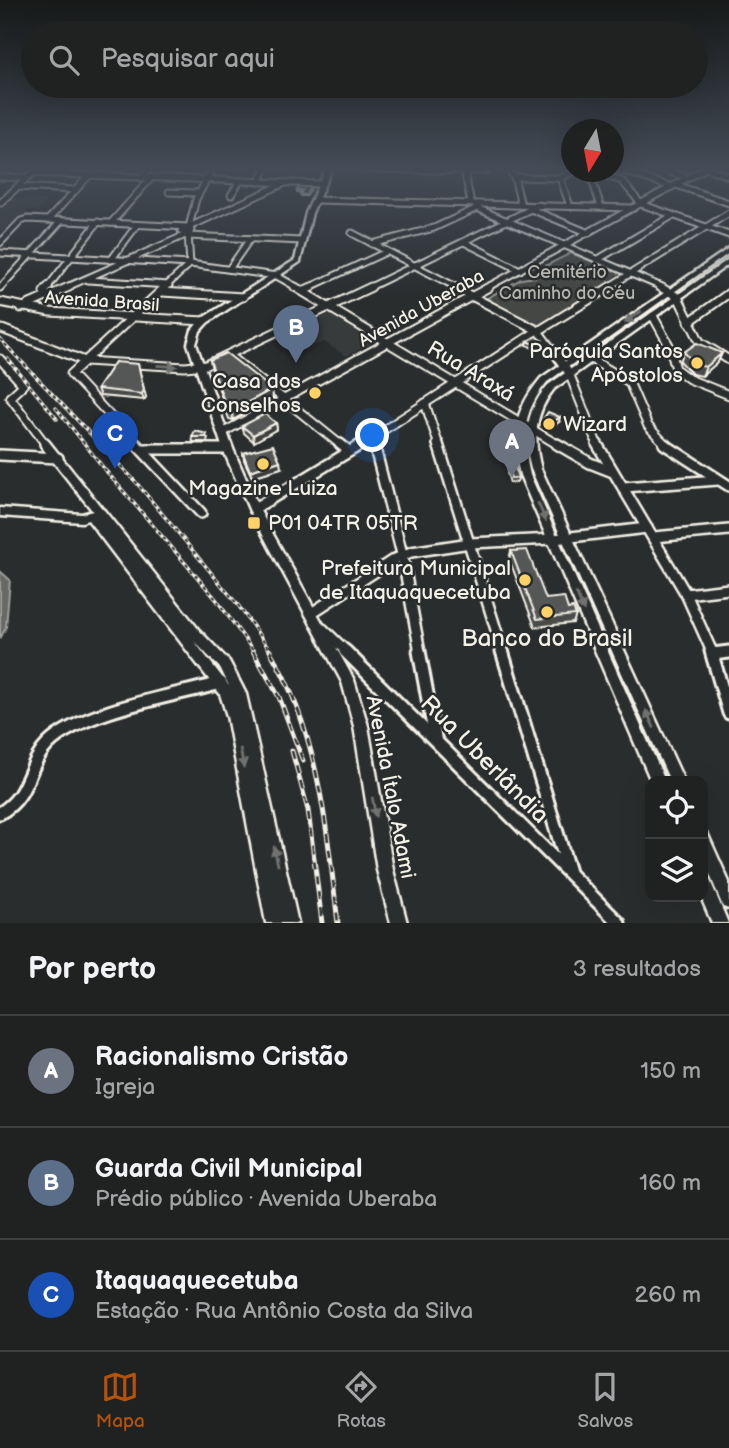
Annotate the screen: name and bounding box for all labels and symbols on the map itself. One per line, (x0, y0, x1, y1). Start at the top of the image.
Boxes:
north arrow (561, 119, 624, 182)
park label: Cemitério Caminho do Céu (499, 262, 635, 304)
street label: Avenida Uberaba (355, 265, 488, 352)
street label: Avenida Brasil (44, 287, 160, 316)
pin: B (273, 305, 319, 363)
one-way arrow (624, 310, 642, 324)
street label: Rua Araxá (423, 336, 519, 407)
place label: Paróquia Santos Apóstolos (529, 339, 683, 388)
marker: Paróquia Santos Apóstolos (689, 355, 705, 371)
one-way arrow (156, 361, 178, 372)
place label: Casa dos Conselhos (201, 369, 301, 418)
marker: Casa dos Conselhos (307, 385, 323, 401)
pin: C (92, 411, 138, 469)
place label: Wizard (563, 412, 627, 437)
marker: Wizard (541, 416, 557, 432)
your location (355, 418, 389, 452)
pin: A (489, 419, 535, 477)
marker: Magazine Luiza (255, 456, 271, 472)
place label: Magazine Luiza (188, 476, 338, 501)
one-way arrow (536, 502, 548, 522)
place label: P01 04TR 05TR (268, 511, 418, 536)
marker: P01 04TR 05TR (246, 515, 262, 531)
place label: Prefeitura Municipal de Itaquaquecetuba (319, 556, 511, 605)
marker: Prefeitura Municipal de Itaquaquecetuba (517, 572, 533, 588)
one-way arrow (575, 592, 586, 613)
marker: Banco do Brasil (539, 604, 555, 620)
place label: Banco do Brasil (461, 624, 633, 653)
street label: Rua Uberlândia (414, 689, 555, 830)
street label: Avenida Ítalo Adami (361, 693, 421, 881)
one-way arrow (644, 709, 655, 729)
one-way arrow (236, 747, 247, 769)
one-way arrow (369, 797, 380, 819)
one-way arrow (271, 845, 282, 867)

